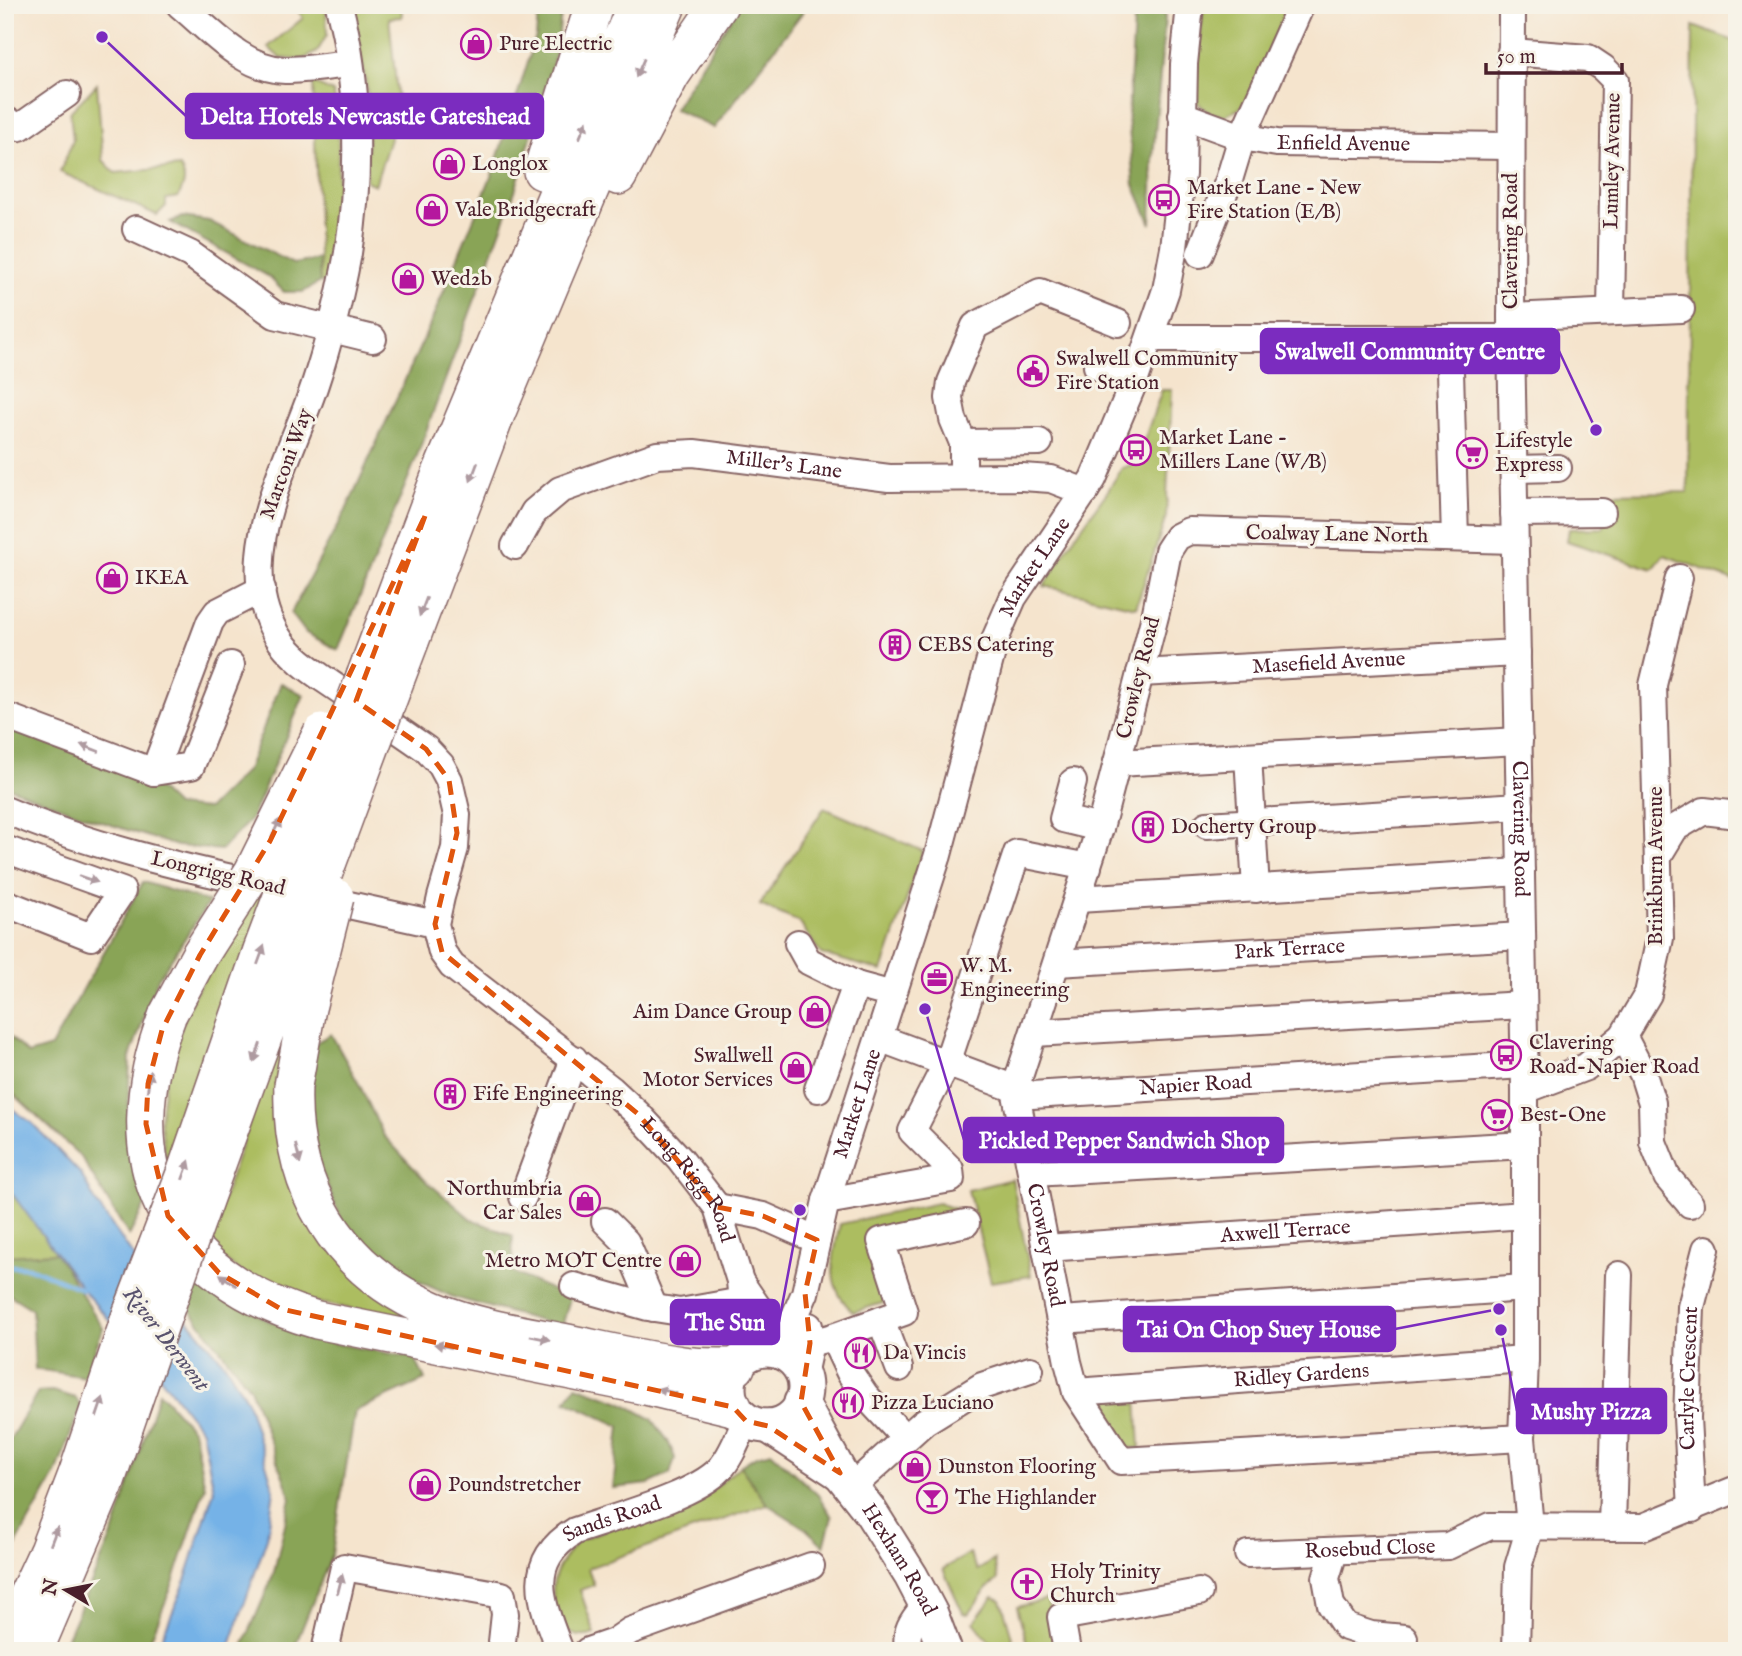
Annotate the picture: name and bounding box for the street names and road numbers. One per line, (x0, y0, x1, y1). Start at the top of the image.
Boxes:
street label: Lumley Avenue (1598, 92, 1628, 229)
street label: Enfield Avenue (1277, 130, 1411, 158)
street label: Clavering Road (1498, 172, 1525, 309)
street label: Marconi Way (254, 404, 320, 523)
street label: Miller's Lane (725, 444, 844, 485)
street label: Market Lane (993, 512, 1077, 621)
street label: Coalway Lane North (1245, 520, 1429, 550)
street label: Crowley Road (1111, 613, 1167, 742)
street label: Masefield Avenue (1251, 645, 1406, 681)
street label: Clavering Road (1505, 760, 1535, 898)
street label: Brinkburn Avenue (1643, 786, 1670, 946)
street label: Longrigg Road (148, 845, 289, 903)
street label: Park Terrace (1233, 933, 1346, 966)
street label: Market Lane (827, 1045, 888, 1162)
street label: Napier Road (1138, 1068, 1253, 1102)
street label: Long Rigg Road (634, 1111, 741, 1247)
street label: Crowley Road (1020, 1181, 1071, 1310)
street label: Axwell Terrace (1219, 1214, 1352, 1250)
street label: Carlyle Crescent (1673, 1306, 1705, 1451)
street label: Ridley Gardens (1233, 1357, 1370, 1394)
street label: Sands Road (557, 1489, 666, 1549)
street label: Hexham Road (855, 1498, 943, 1621)
street label: Rosebud Close (1304, 1533, 1436, 1565)

